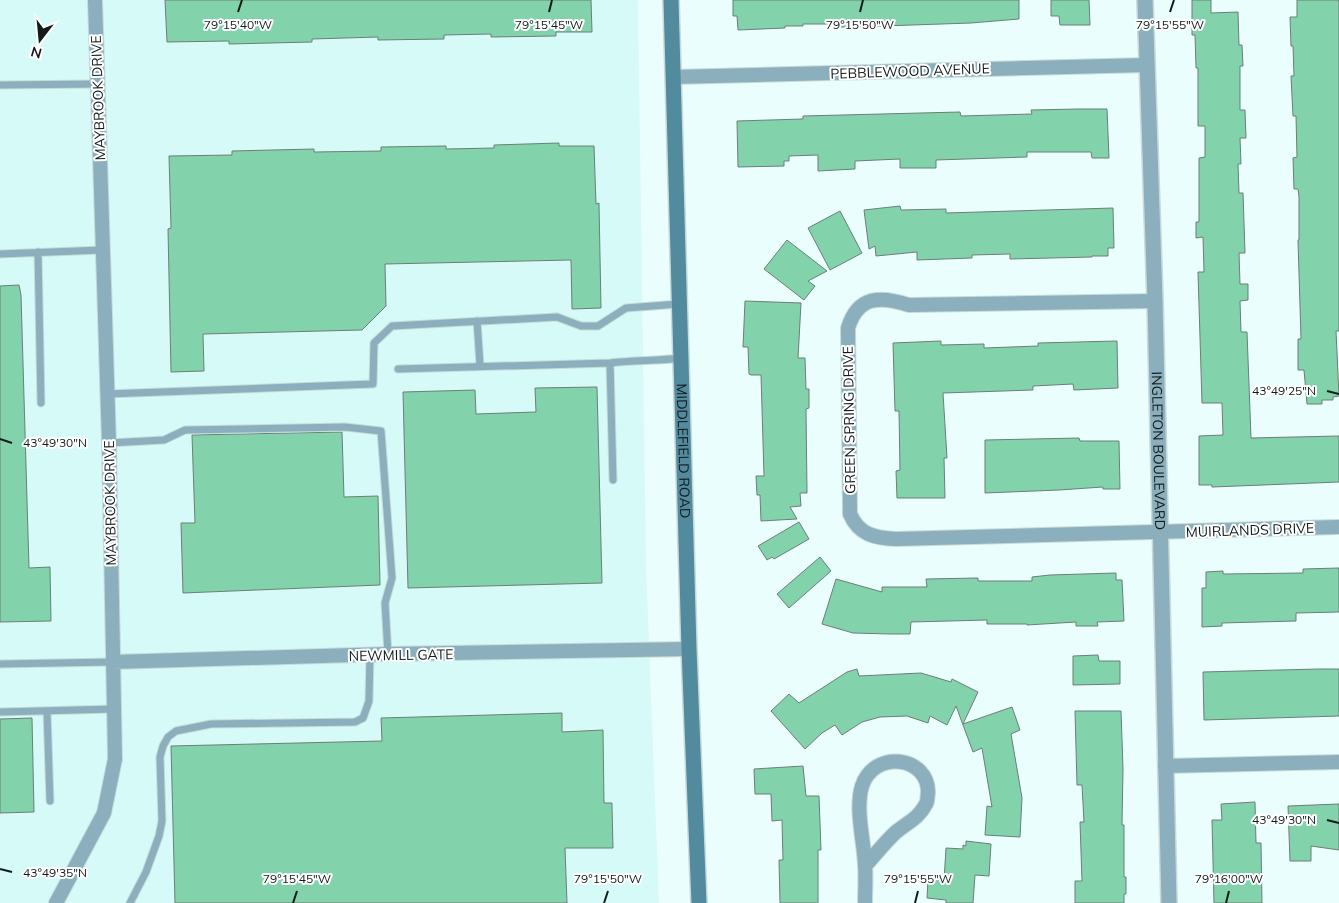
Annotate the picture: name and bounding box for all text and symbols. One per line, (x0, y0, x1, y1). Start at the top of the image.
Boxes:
north arrow (15, 15, 65, 65)
text: 79°15'40"W (204, 17, 272, 32)
text: 79°15'45"W (515, 17, 583, 32)
text: 79°15'50"W (826, 17, 894, 32)
text: 79°15'55"W (1136, 17, 1204, 32)
street label: MAYBROOK DRIVE (87, 35, 109, 161)
text: N (29, 42, 44, 63)
street label: PEBBLEWOOD AVENUE (830, 59, 990, 83)
street label: GREEN SPRING DRIVE (839, 346, 859, 494)
street label: INGLETON BOULEVARD (1148, 371, 1169, 530)
street label: MIDDLEFIELD ROAD (673, 383, 694, 519)
text: 43°49'25"N (1252, 383, 1316, 398)
text: 43°49'30"N (23, 435, 87, 450)
street label: MAYBROOK DRIVE (100, 440, 120, 566)
street label: MUIRLANDS DRIVE (1186, 519, 1314, 541)
street label: NEWMILL GATE (348, 645, 454, 665)
text: 43°49'30"N (1252, 812, 1316, 827)
text: 43°49'35"N (23, 865, 87, 880)
text: 79°15'45"W (263, 871, 331, 886)
text: 79°15'50"W (574, 871, 642, 886)
text: 79°15'55"W (884, 871, 952, 886)
text: 79°16'00"W (1195, 871, 1263, 886)

